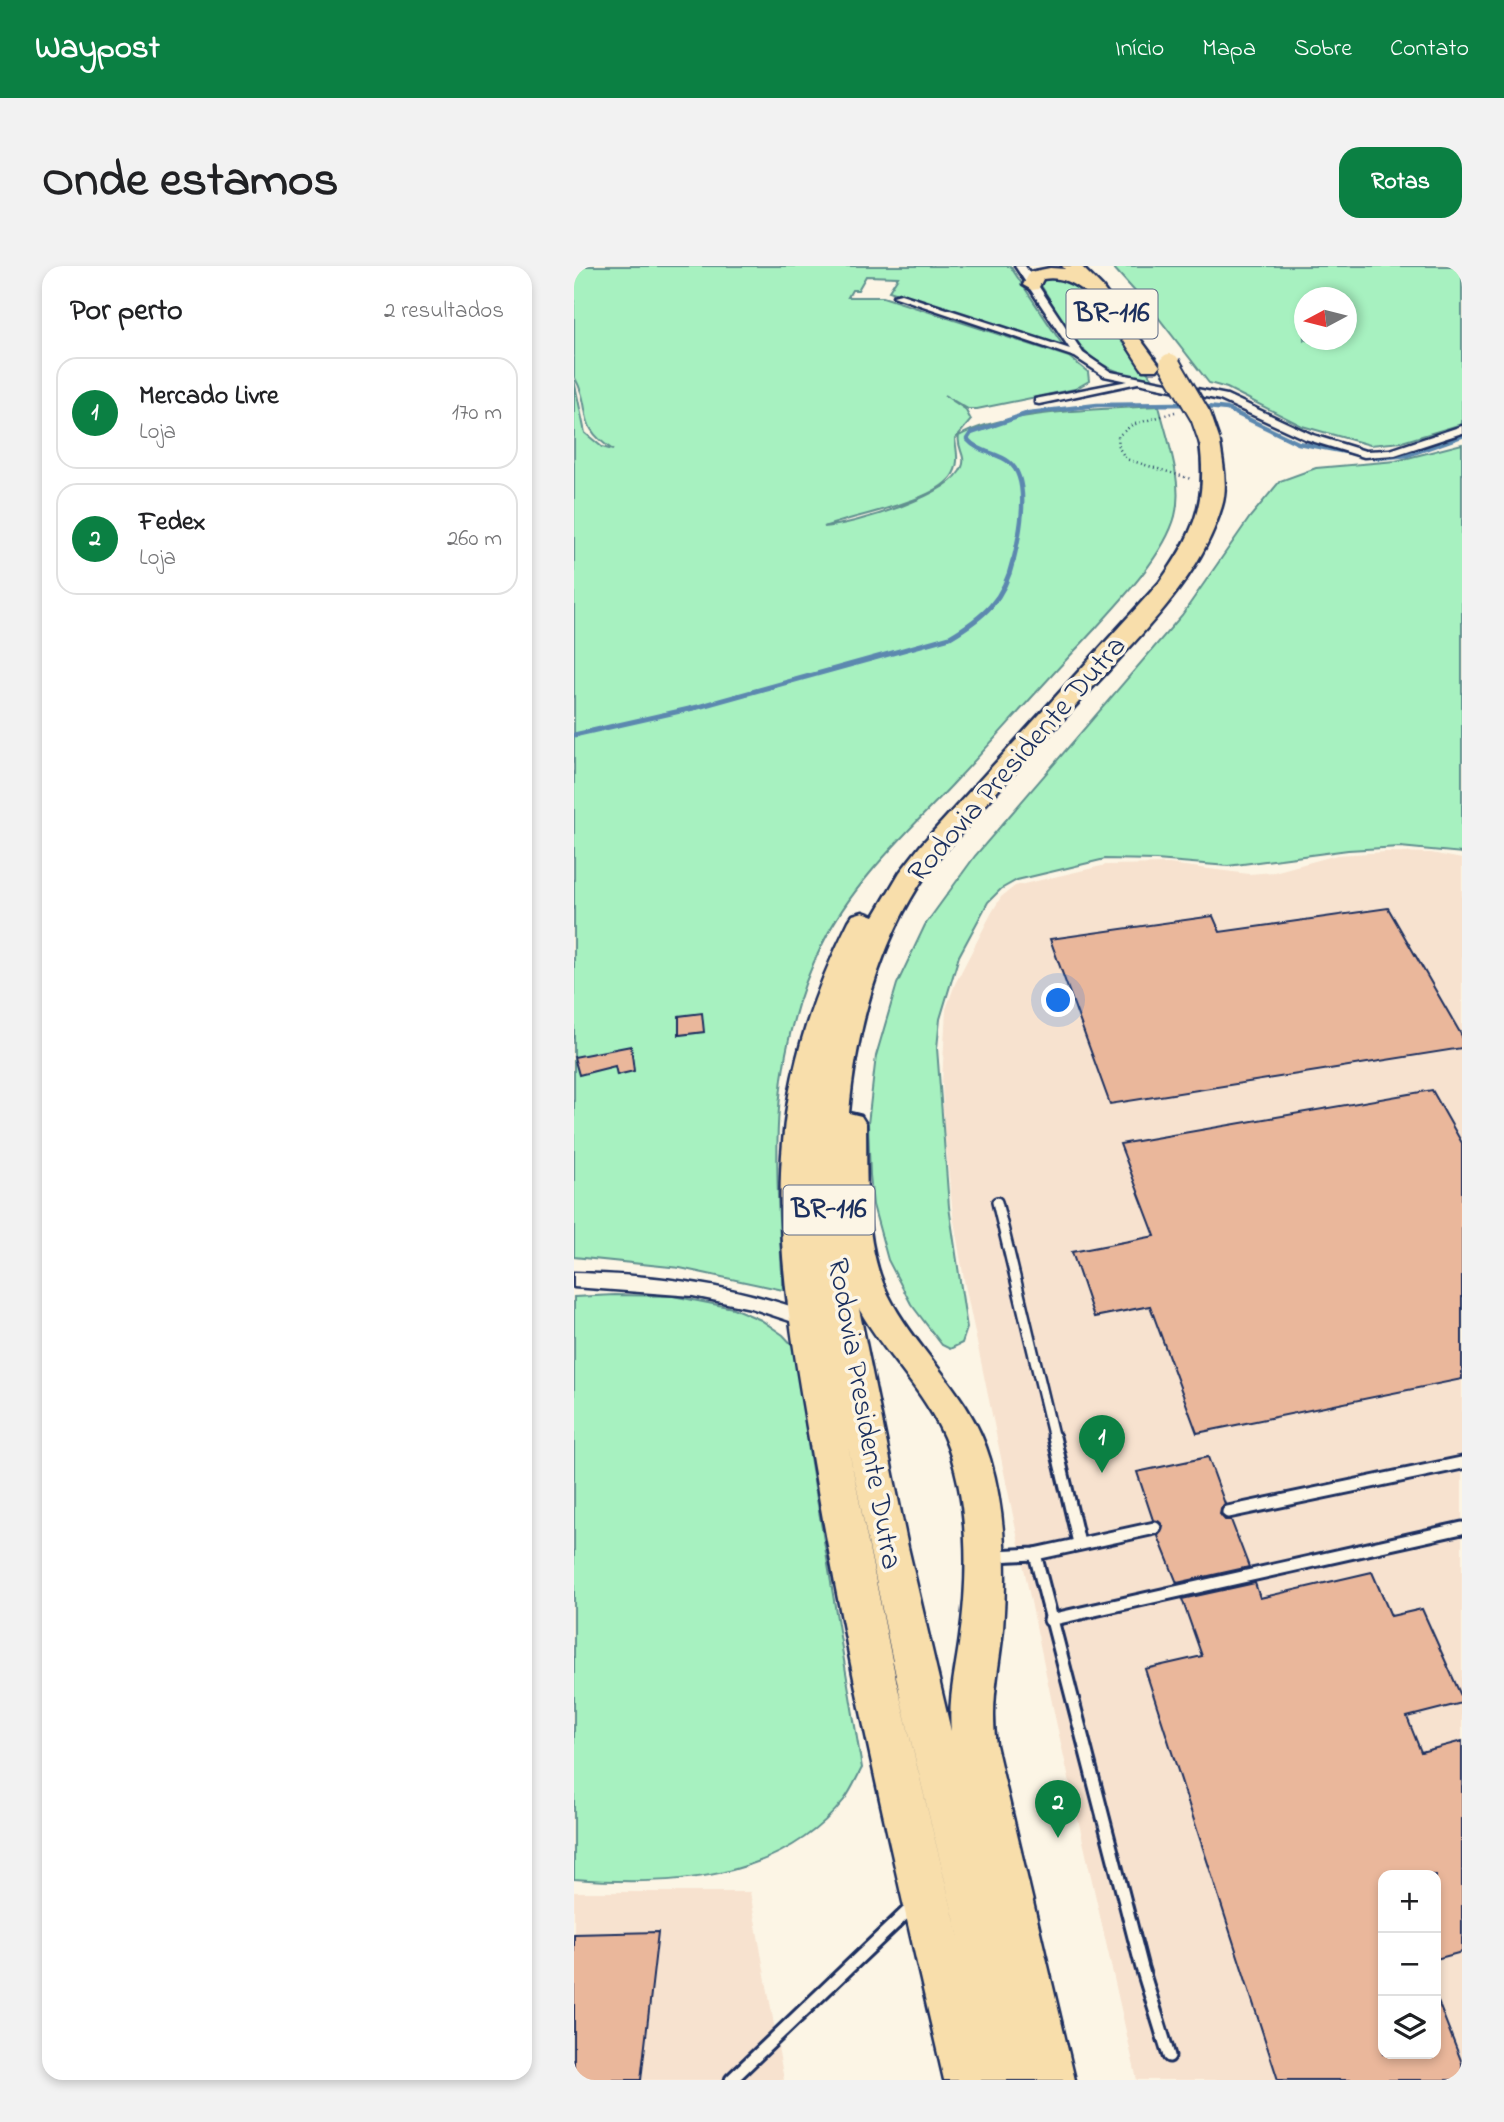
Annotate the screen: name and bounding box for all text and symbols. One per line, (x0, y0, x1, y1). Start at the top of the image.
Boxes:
text: Waypost (35, 25, 160, 73)
text: Início (1115, 32, 1164, 67)
text: Mapa (1202, 32, 1256, 67)
text: Sobre (1294, 32, 1352, 67)
text: Contato (1390, 32, 1469, 67)
text: Onde estamos (42, 146, 338, 218)
button: Rotas (1339, 147, 1462, 218)
north arrow (1294, 287, 1357, 350)
road number: BR-116 (1066, 289, 1158, 338)
text: Por perto (70, 290, 183, 334)
text: 2 resultados (384, 295, 504, 328)
text: Mercado Livre (139, 378, 279, 416)
text: 1 (91, 397, 99, 430)
text: 170 m (452, 397, 502, 430)
text: Loja (139, 416, 176, 449)
text: Fedex (139, 504, 205, 542)
text: 2 (89, 523, 101, 556)
text: 260 m (447, 523, 502, 556)
text: Loja (139, 542, 176, 575)
street label: Rodovia Presidente Dutra (898, 627, 1138, 893)
your location (1041, 983, 1075, 1017)
road number: BR-116 (784, 1186, 874, 1234)
street label: Rodovia Presidente Dutra (814, 1255, 912, 1573)
pin: 1 (1079, 1415, 1125, 1473)
pin: 2 (1035, 1780, 1081, 1838)
map controls (1378, 1870, 1441, 2059)
button: + (1378, 1870, 1441, 1933)
button: − (1378, 1933, 1441, 1996)
button: layers (1378, 1996, 1441, 2059)

